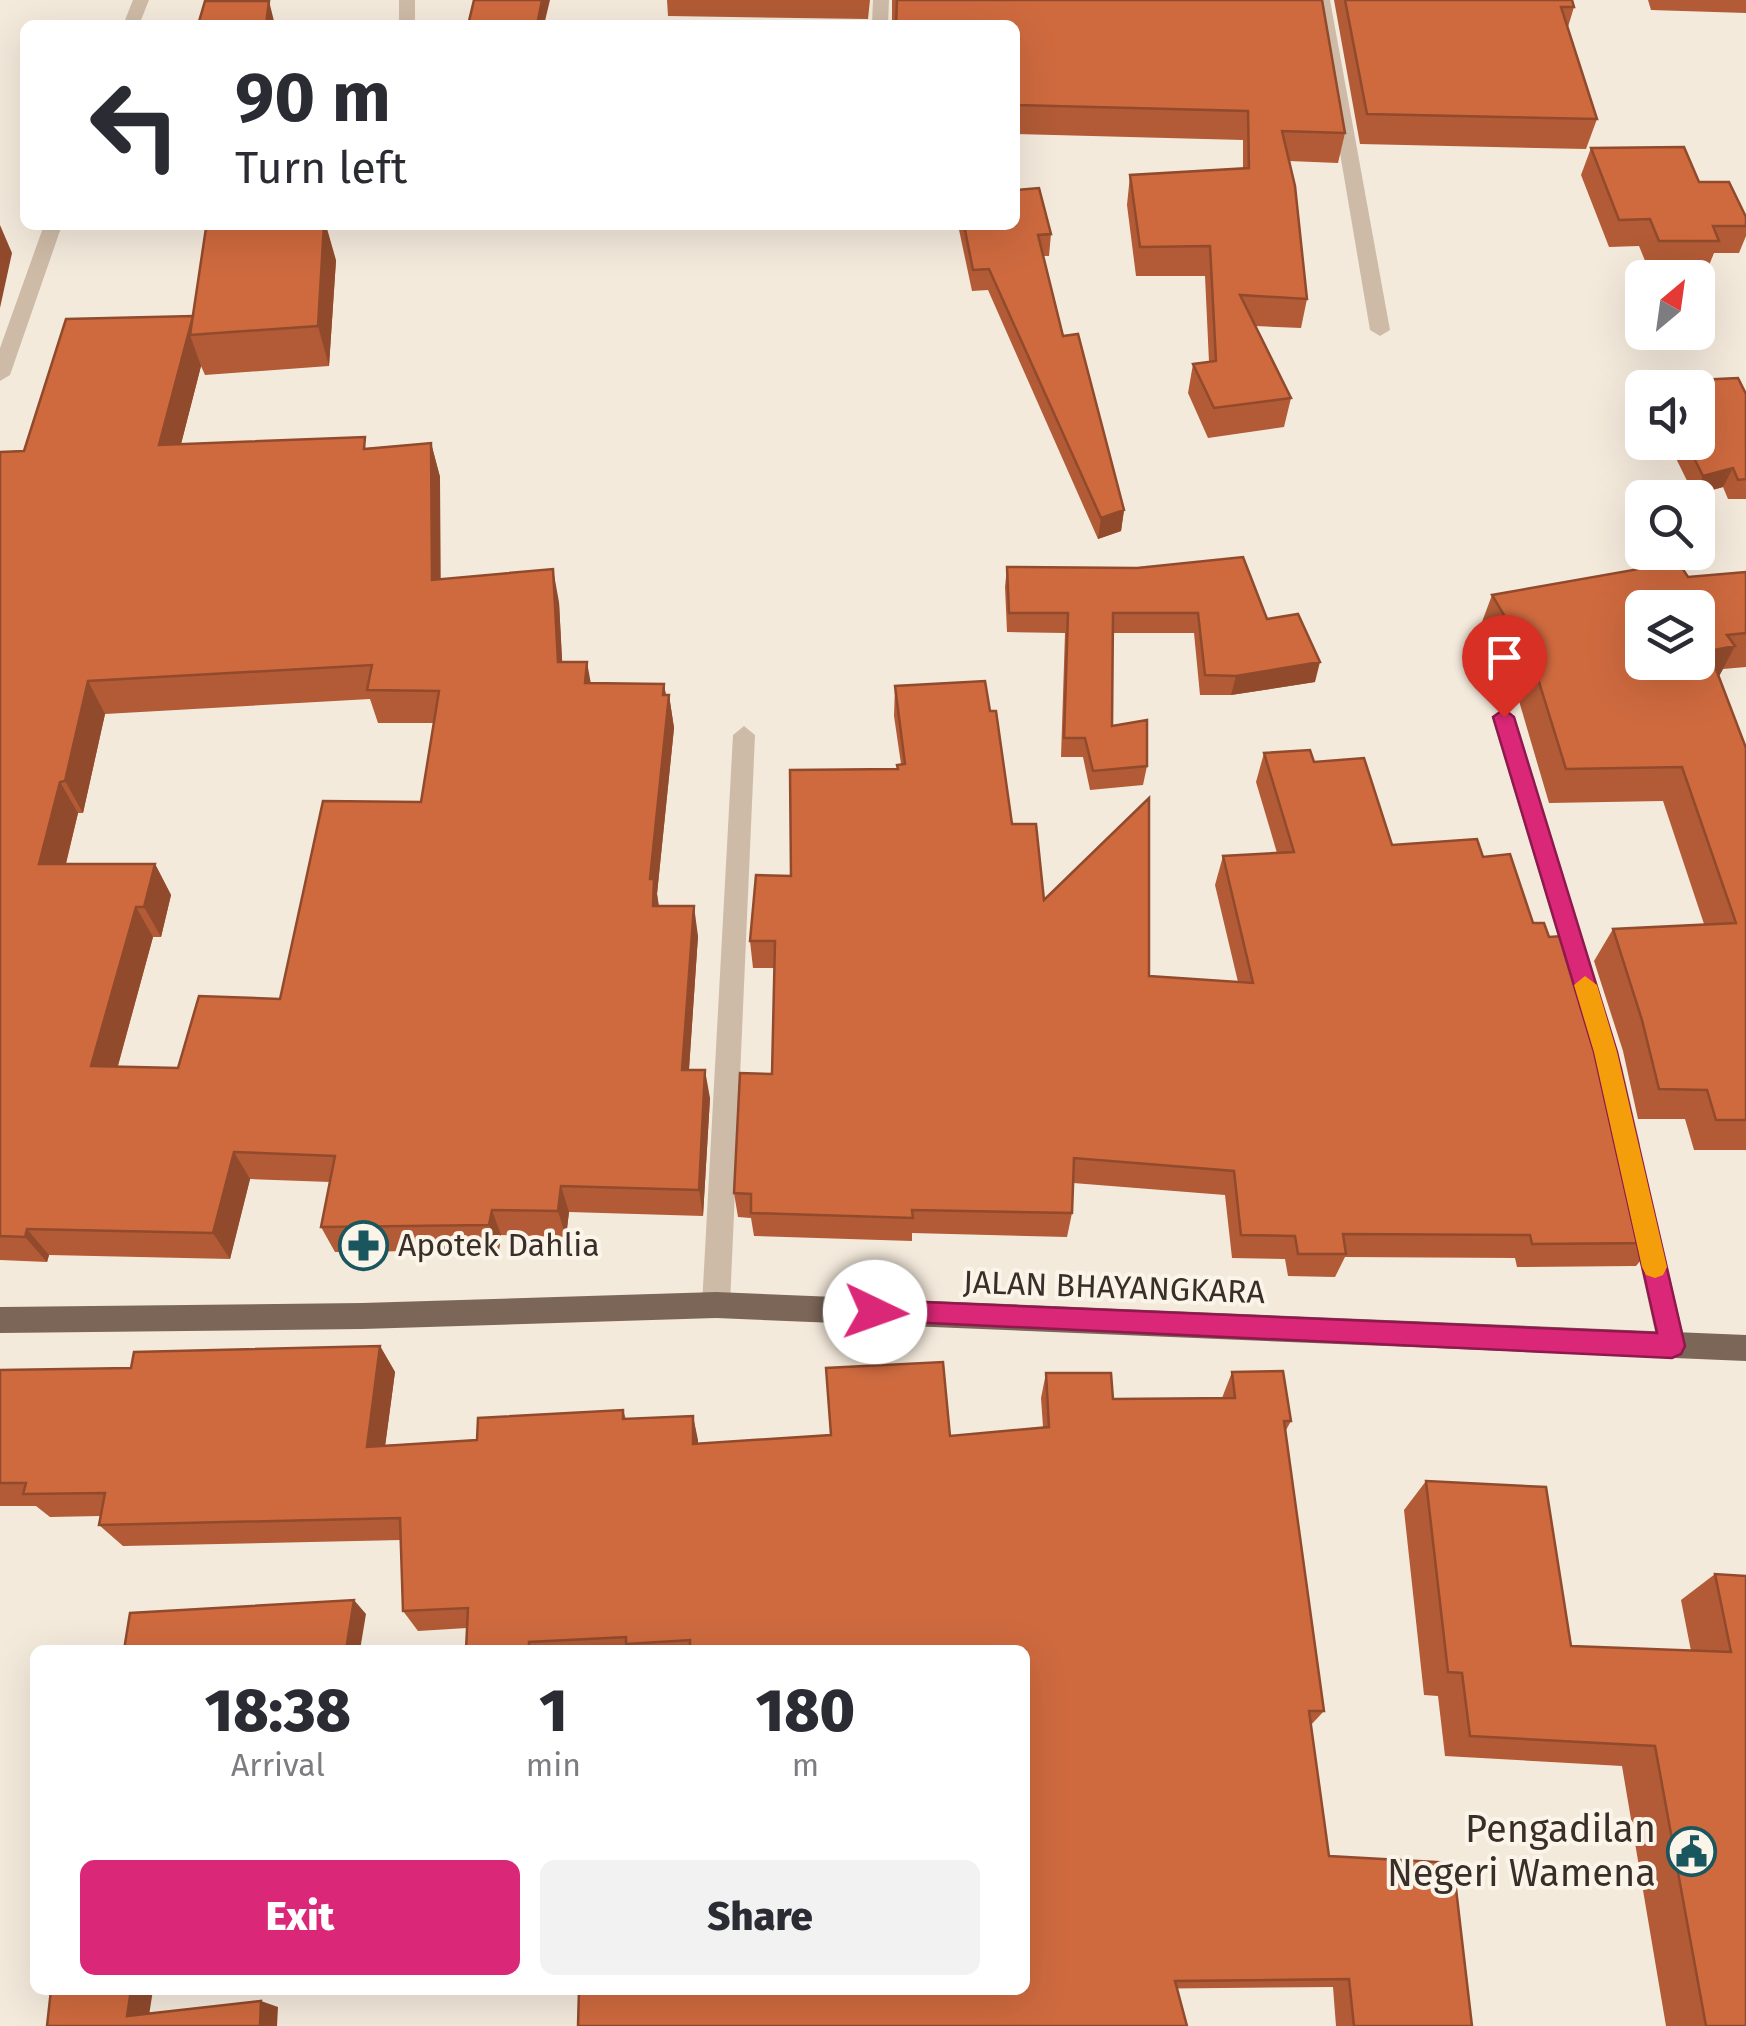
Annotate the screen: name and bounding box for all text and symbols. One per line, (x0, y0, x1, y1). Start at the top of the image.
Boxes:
text: 90 m (235, 56, 391, 140)
icon: left (70, 60, 200, 190)
text: Turn left (235, 141, 407, 195)
north arrow (1625, 260, 1715, 350)
map controls (1625, 260, 1715, 680)
button: sound (1625, 370, 1715, 460)
button: search (1625, 480, 1715, 570)
button: layers (1625, 590, 1715, 680)
pin (1462, 615, 1547, 718)
icon: arrive (1477, 630, 1532, 685)
pharmacy icon: Apotek Dahlia (337, 1219, 389, 1271)
place label: Apotek Dahlia (398, 1226, 600, 1264)
position arrow (823, 1260, 927, 1364)
street label: JALAN BHAYANGKARA (962, 1263, 1266, 1311)
text: 18:38 (205, 1675, 351, 1747)
text: 1 (539, 1675, 568, 1747)
text: 180 (756, 1675, 855, 1747)
text: Arrival (231, 1746, 325, 1784)
text: min (526, 1746, 581, 1784)
text: m (792, 1746, 819, 1784)
place label: Pengadilan Negeri Wamena (1387, 1806, 1656, 1896)
public building icon: Pengadilan Negeri Wamena (1665, 1825, 1717, 1877)
button: Exit (80, 1860, 520, 1975)
button: Share (540, 1860, 980, 1975)

